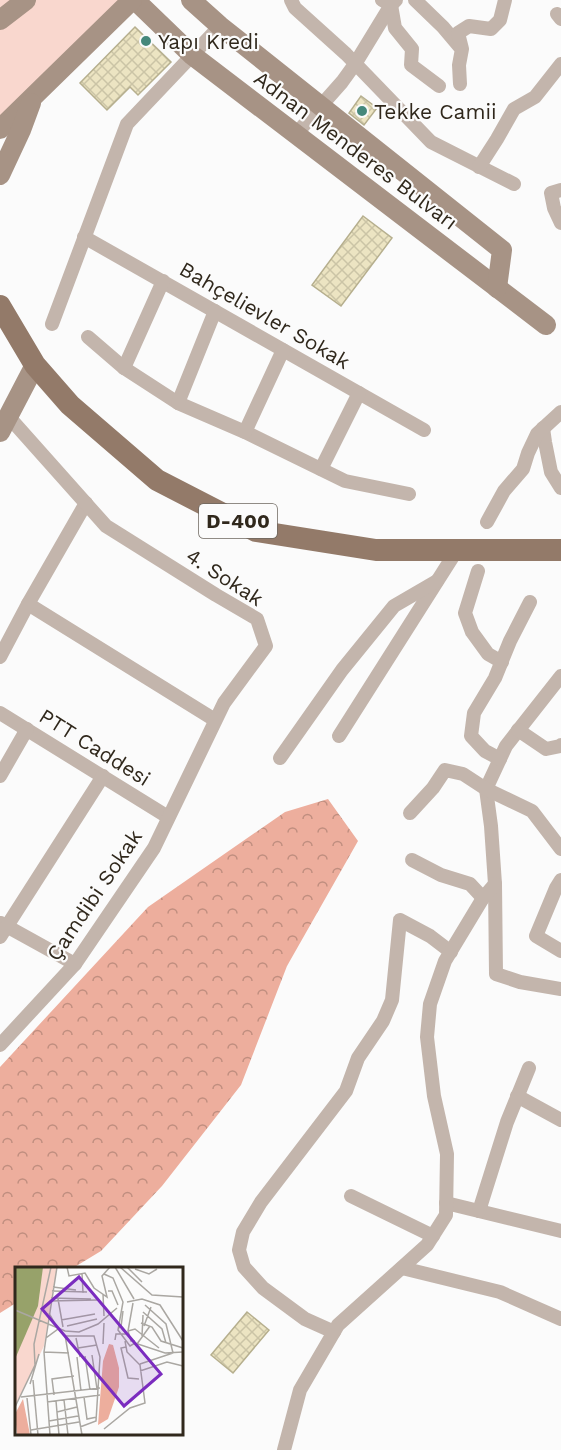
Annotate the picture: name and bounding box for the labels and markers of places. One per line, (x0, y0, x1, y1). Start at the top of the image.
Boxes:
place label: Yapı Kredi (158, 29, 259, 54)
marker: Yapı Kredi (139, 34, 153, 48)
place label: Tekke Camii (374, 99, 497, 124)
marker: Tekke Camii (355, 104, 369, 118)

